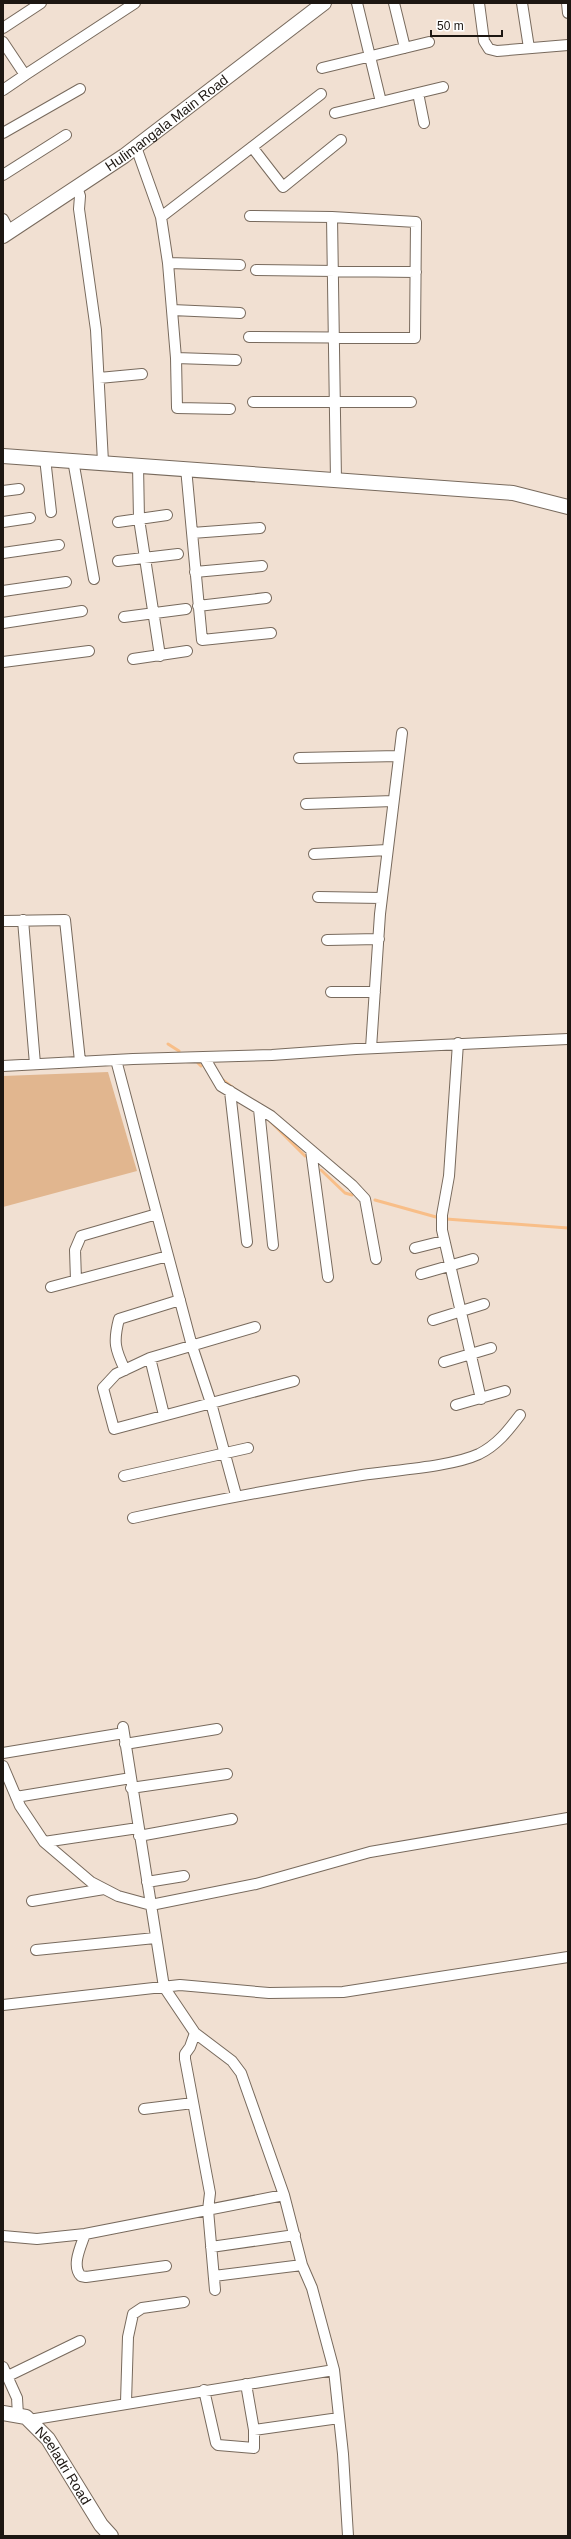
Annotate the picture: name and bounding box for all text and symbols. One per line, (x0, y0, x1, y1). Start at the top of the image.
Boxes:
scale bar (431, 12, 502, 38)
text: 50 m (437, 19, 464, 33)
street label: Hulimangala Main Road (102, 71, 231, 174)
street label: Neeladri Road (32, 2423, 94, 2507)

